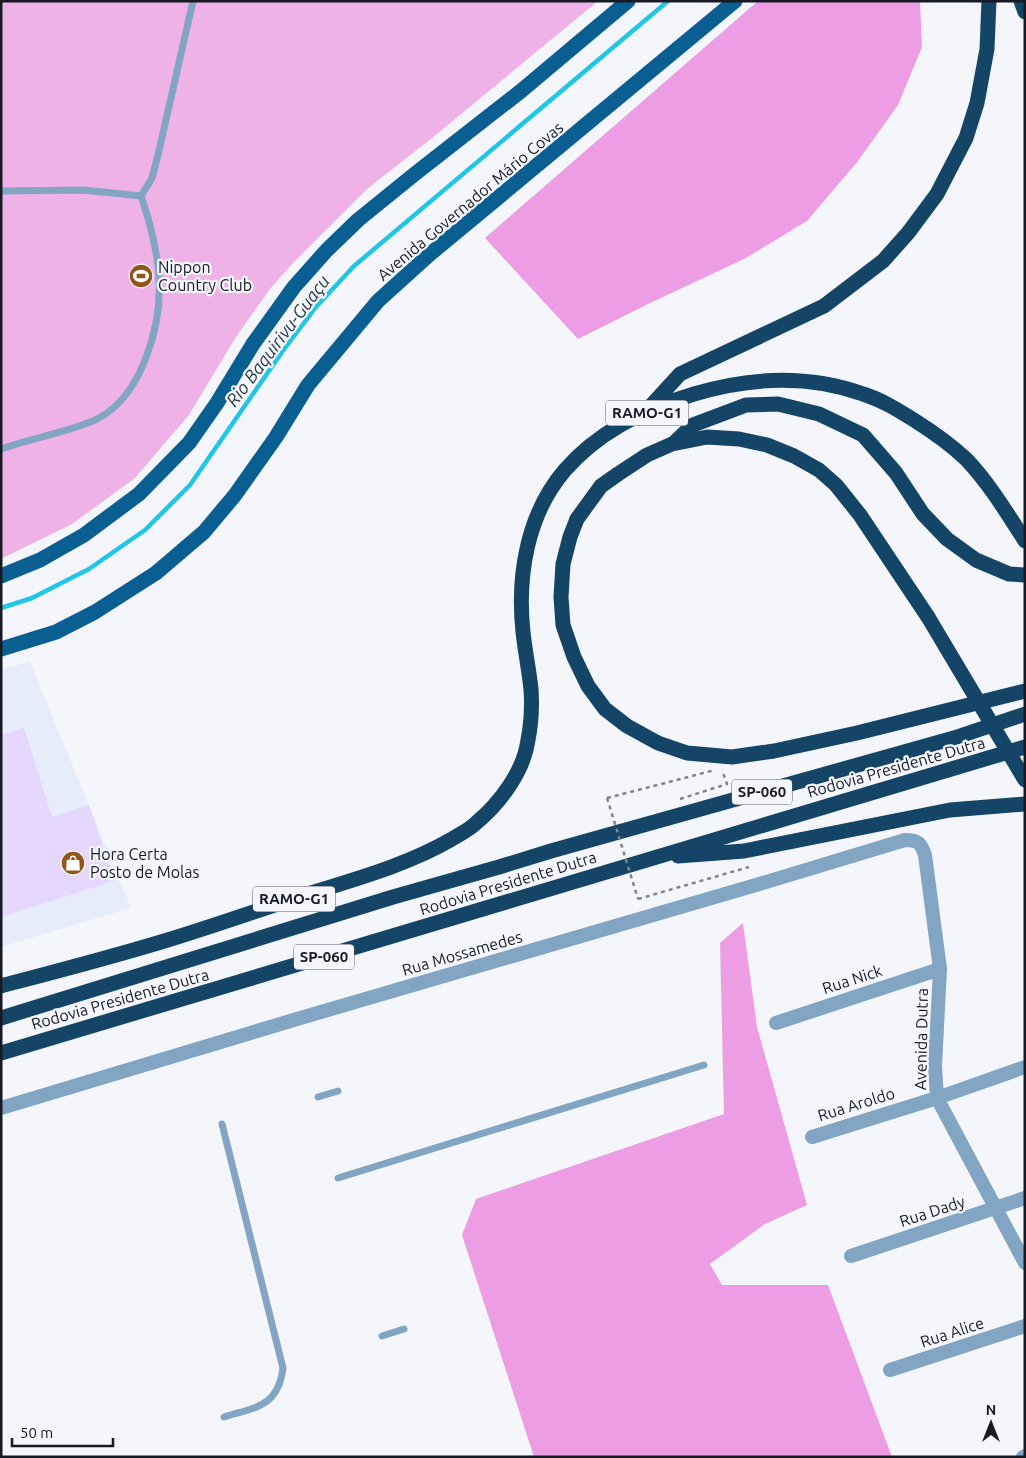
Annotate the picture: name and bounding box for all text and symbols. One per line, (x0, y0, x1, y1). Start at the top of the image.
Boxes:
street label: Avenida Governador Mário Covas (374, 118, 566, 284)
place label: Nippon Country Club (158, 258, 252, 294)
sports icon: Nippon Country Club (128, 263, 154, 289)
water label: Rio Baquirivu-Guaçu (221, 271, 333, 410)
road number: RAMO-G1 (606, 400, 688, 426)
street label: Rodovia Presidente Dutra (805, 733, 987, 801)
road number: SP-060 (732, 780, 792, 804)
place label: Hora Certa Posto de Molas (90, 845, 200, 881)
street label: Rodovia Presidente Dutra (417, 848, 599, 918)
shop icon: Hora Certa Posto de Molas (60, 850, 86, 876)
road number: RAMO-G1 (253, 886, 335, 912)
street label: Rua Mossamedes (400, 927, 524, 979)
road number: SP-060 (294, 944, 354, 970)
street label: Rua Nick (820, 961, 884, 997)
street label: Rodovia Presidente Dutra (29, 965, 211, 1033)
street label: Avenida Dutra (911, 988, 931, 1090)
street label: Rua Aroldo (815, 1084, 897, 1124)
street label: Rua Dady (897, 1192, 967, 1230)
street label: Rua Alice (918, 1313, 986, 1351)
north arrow (966, 1398, 1016, 1448)
text: N (986, 1402, 996, 1418)
scale bar (12, 1416, 114, 1448)
text: 50 m (20, 1424, 53, 1441)

